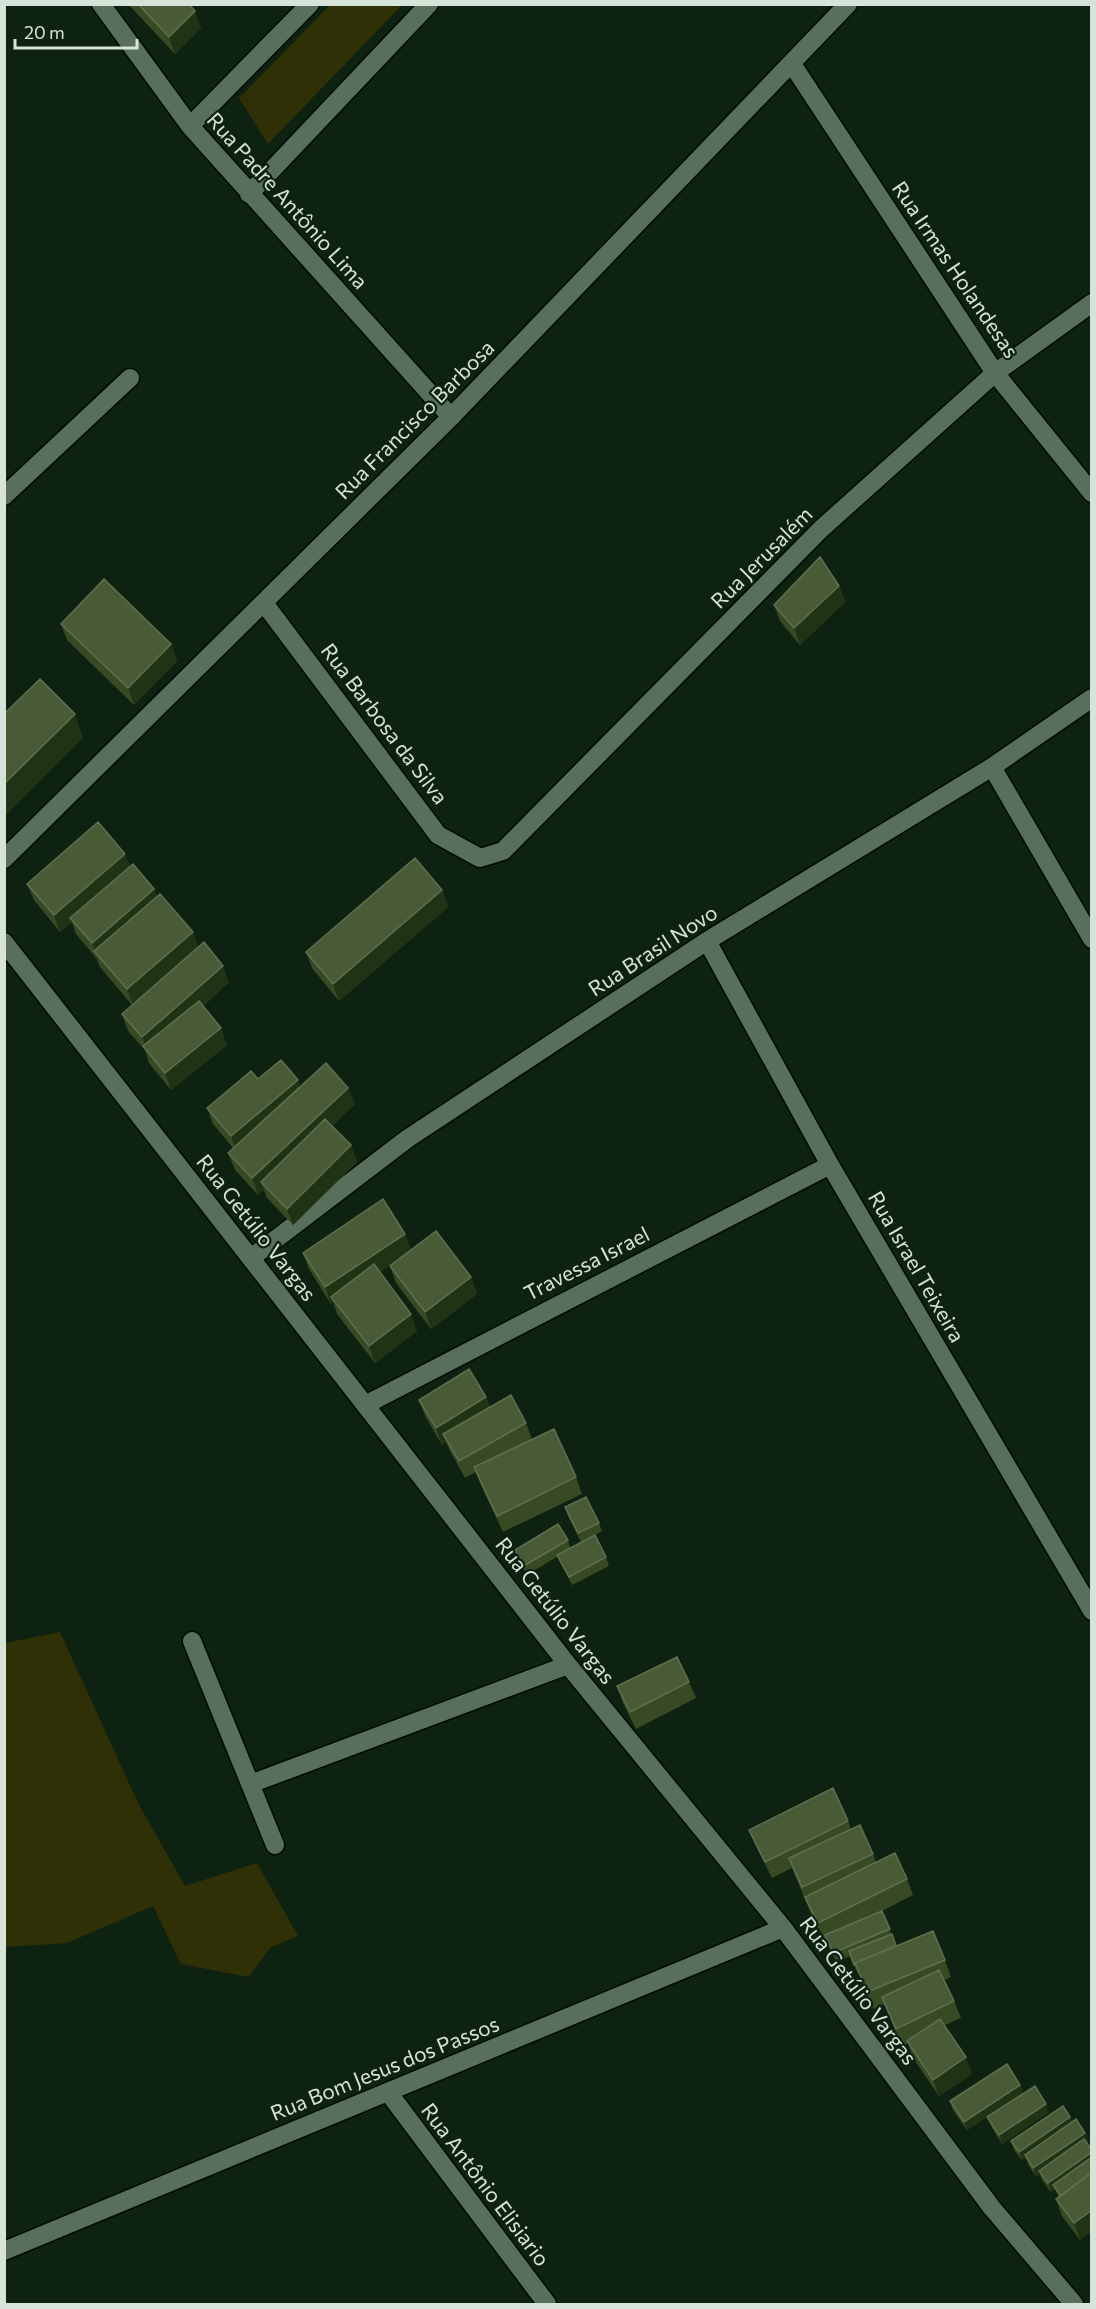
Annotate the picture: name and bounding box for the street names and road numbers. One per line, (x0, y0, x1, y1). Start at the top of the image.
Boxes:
street label: Rua Padre Antônio Lima (202, 107, 374, 293)
street label: Rua Irmas Holandesas (888, 176, 1025, 362)
street label: Rua Francisco Barbosa (329, 334, 498, 503)
street label: Rua Jerusalém (705, 501, 817, 613)
street label: Rua Barbosa da Silva (317, 638, 454, 808)
street label: Rua Brasil Novo (583, 899, 721, 1001)
street label: Rua Getúlio Vargas (192, 1149, 322, 1305)
street label: Rua Israel Teixeira (864, 1186, 971, 1346)
street label: Travessa Israel (520, 1220, 653, 1305)
street label: Rua Getúlio Vargas (491, 1532, 621, 1688)
street label: Rua Getúlio Vargas (795, 1911, 923, 2069)
street label: Rua Bom Jesus dos Passos (266, 2010, 502, 2125)
street label: Rua Antônio Elisiario (417, 2098, 556, 2271)

